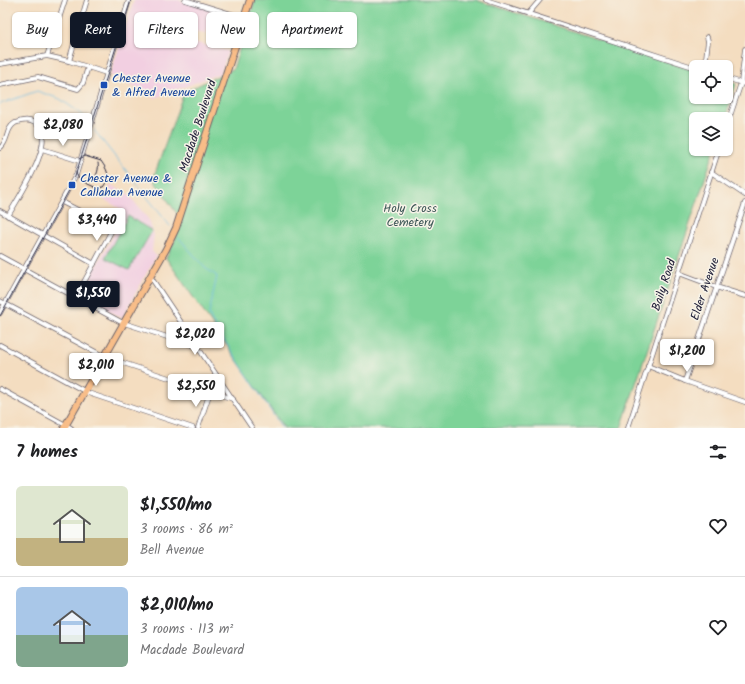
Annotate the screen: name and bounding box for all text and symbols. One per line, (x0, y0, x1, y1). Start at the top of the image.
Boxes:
chip: Buy (12, 12, 62, 48)
chip: Rent (70, 12, 126, 48)
chip: Filters (134, 12, 198, 48)
chip: New (206, 12, 259, 48)
chip: Apartment (267, 12, 357, 48)
map controls (689, 60, 733, 156)
button: locate (689, 60, 733, 104)
place label: Chester Avenue & Alfred Avenue (112, 69, 196, 102)
street label: Macdade Boulevard (174, 76, 222, 175)
marker: Chester Avenue & Alfred Avenue (99, 80, 109, 90)
button: layers (689, 112, 733, 156)
pin: $2,080 (30, 113, 96, 147)
text: $2,080 (43, 115, 83, 136)
place label: Chester Avenue & Callahan Avenue (80, 169, 172, 202)
marker: Chester Avenue & Callahan Avenue (67, 180, 77, 190)
park label: Holy Cross Cemetery (383, 199, 437, 232)
pin: $3,440 (64, 208, 130, 242)
text: $3,440 (77, 210, 117, 231)
street label: Elder Avenue (685, 254, 725, 323)
street label: Baily Road (647, 256, 682, 313)
pin: $1,550 (60, 281, 126, 315)
text: $1,550 (76, 283, 110, 304)
pin: $2,020 (162, 322, 228, 356)
text: $2,020 (175, 324, 215, 345)
pin: $1,200 (654, 339, 720, 373)
text: $1,200 (669, 341, 705, 362)
pin: $2,010 (63, 353, 129, 387)
text: $2,010 (78, 355, 114, 376)
pin: $2,550 (163, 374, 229, 408)
text: $2,550 (177, 376, 215, 397)
text: 7 homes (16, 439, 78, 466)
icon: filters (707, 441, 729, 463)
text: $1,550/mo (140, 492, 212, 519)
icon: home (48, 502, 96, 550)
icon: heart (707, 515, 729, 537)
text: 3 rooms · 86 m² (140, 519, 233, 540)
text: Bell Avenue (140, 540, 204, 561)
text: $2,010/mo (140, 592, 213, 619)
icon: home (48, 603, 96, 651)
icon: heart (707, 616, 729, 638)
text: 3 rooms · 113 m² (140, 619, 233, 640)
text: Macdade Boulevard (140, 640, 244, 661)

